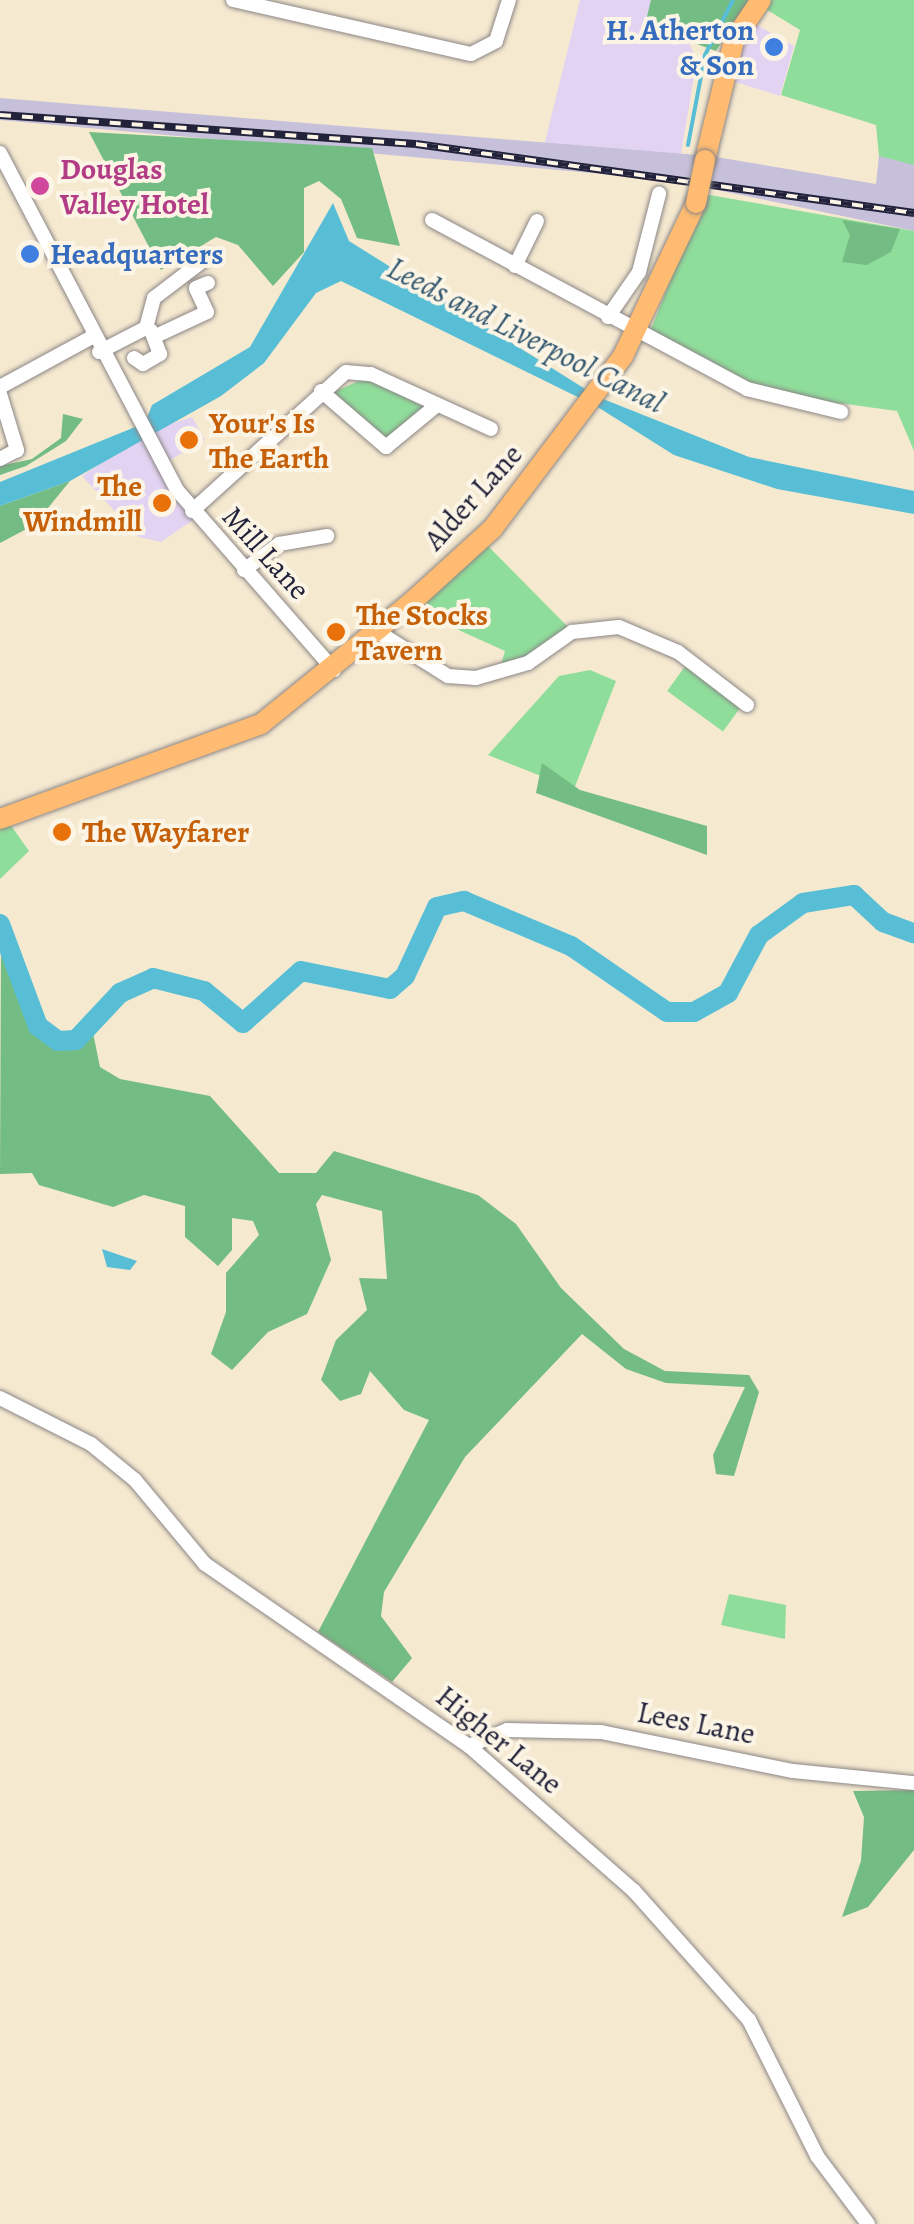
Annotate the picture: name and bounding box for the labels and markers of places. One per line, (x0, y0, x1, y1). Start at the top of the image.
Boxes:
place label: H. Atherton & Son (605, 12, 754, 82)
marker: H. Atherton & Son (763, 36, 785, 58)
place label: Douglas Valley Hotel (60, 151, 209, 222)
marker: Douglas Valley Hotel (29, 175, 51, 197)
place label: Headquarters (50, 236, 223, 272)
marker: Headquarters (19, 243, 41, 265)
place label: Your's Is The Earth (209, 405, 329, 476)
marker: Your's Is The Earth (178, 429, 200, 451)
place label: The Windmill (23, 468, 142, 538)
marker: The Windmill (151, 492, 173, 514)
place label: The Stocks Tavern (356, 597, 488, 668)
marker: The Stocks Tavern (325, 621, 347, 643)
place label: The Wayfarer (82, 814, 249, 850)
marker: The Wayfarer (51, 821, 73, 843)

